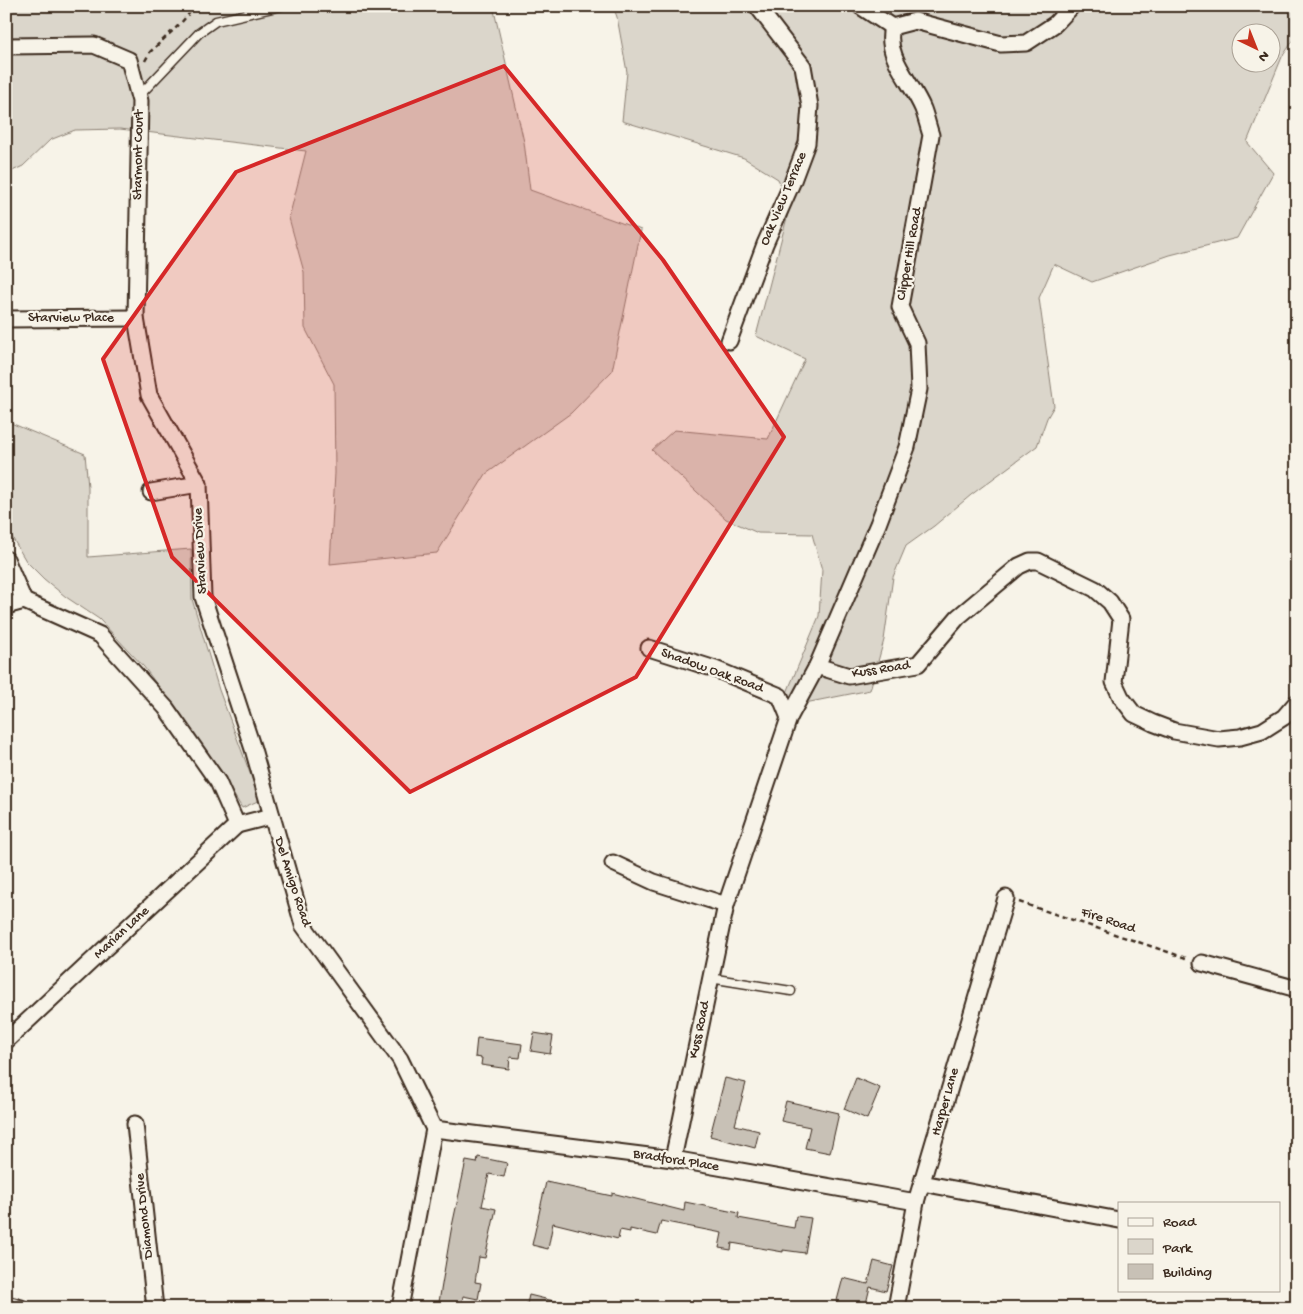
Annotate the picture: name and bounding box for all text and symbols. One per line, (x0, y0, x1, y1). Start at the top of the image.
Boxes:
north arrow (1230, 22, 1280, 72)
text: N (1254, 46, 1272, 65)
street label: Starmont Court (130, 109, 148, 200)
street label: Oak View Terrace (757, 149, 812, 248)
street label: Clipper Hill Road (893, 204, 927, 302)
street label: Starview Place (28, 310, 115, 327)
street label: Starview Drive (190, 507, 212, 594)
street label: Shadow Oak Road (658, 645, 767, 698)
street label: Kuss Road (851, 657, 913, 683)
street label: Del Amigo Road (269, 834, 315, 931)
street label: Marian Lane (91, 902, 154, 963)
street label: Fire Road (1078, 904, 1139, 938)
street label: Kuss Road (686, 998, 715, 1060)
street label: Harper Lane (928, 1065, 964, 1138)
street label: Bradford Place (631, 1146, 721, 1176)
street label: Diamond Drive (132, 1172, 158, 1261)
legend (1118, 1202, 1280, 1292)
text: Road (1163, 1214, 1197, 1232)
text: Park (1162, 1240, 1193, 1258)
text: Building (1162, 1264, 1212, 1282)

